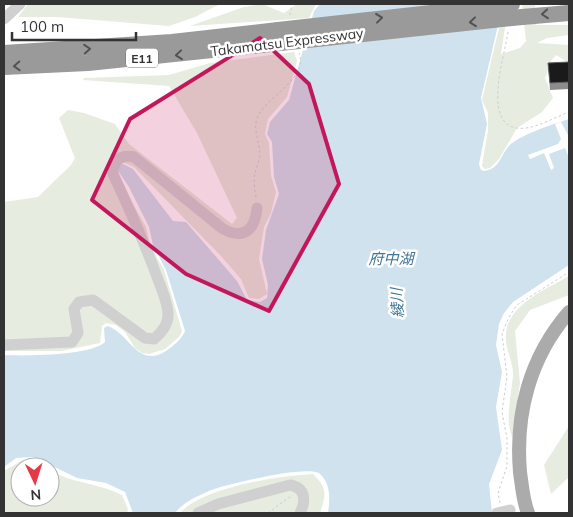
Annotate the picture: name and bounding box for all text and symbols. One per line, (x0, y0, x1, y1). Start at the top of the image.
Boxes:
one-way arrow (541, 9, 549, 20)
scale bar (12, 10, 136, 42)
one-way arrow (375, 13, 383, 24)
one-way arrow (469, 16, 477, 27)
text: 100 m (20, 17, 64, 36)
street label: Takamatsu Expressway (210, 24, 365, 60)
one-way arrow (84, 44, 92, 55)
road number: E11 (126, 48, 158, 68)
one-way arrow (175, 49, 183, 60)
one-way arrow (13, 61, 21, 72)
water label: 府中湖 (368, 249, 415, 268)
water label: 綾川 (387, 286, 407, 318)
north arrow (10, 457, 60, 507)
text: N (30, 486, 42, 504)

